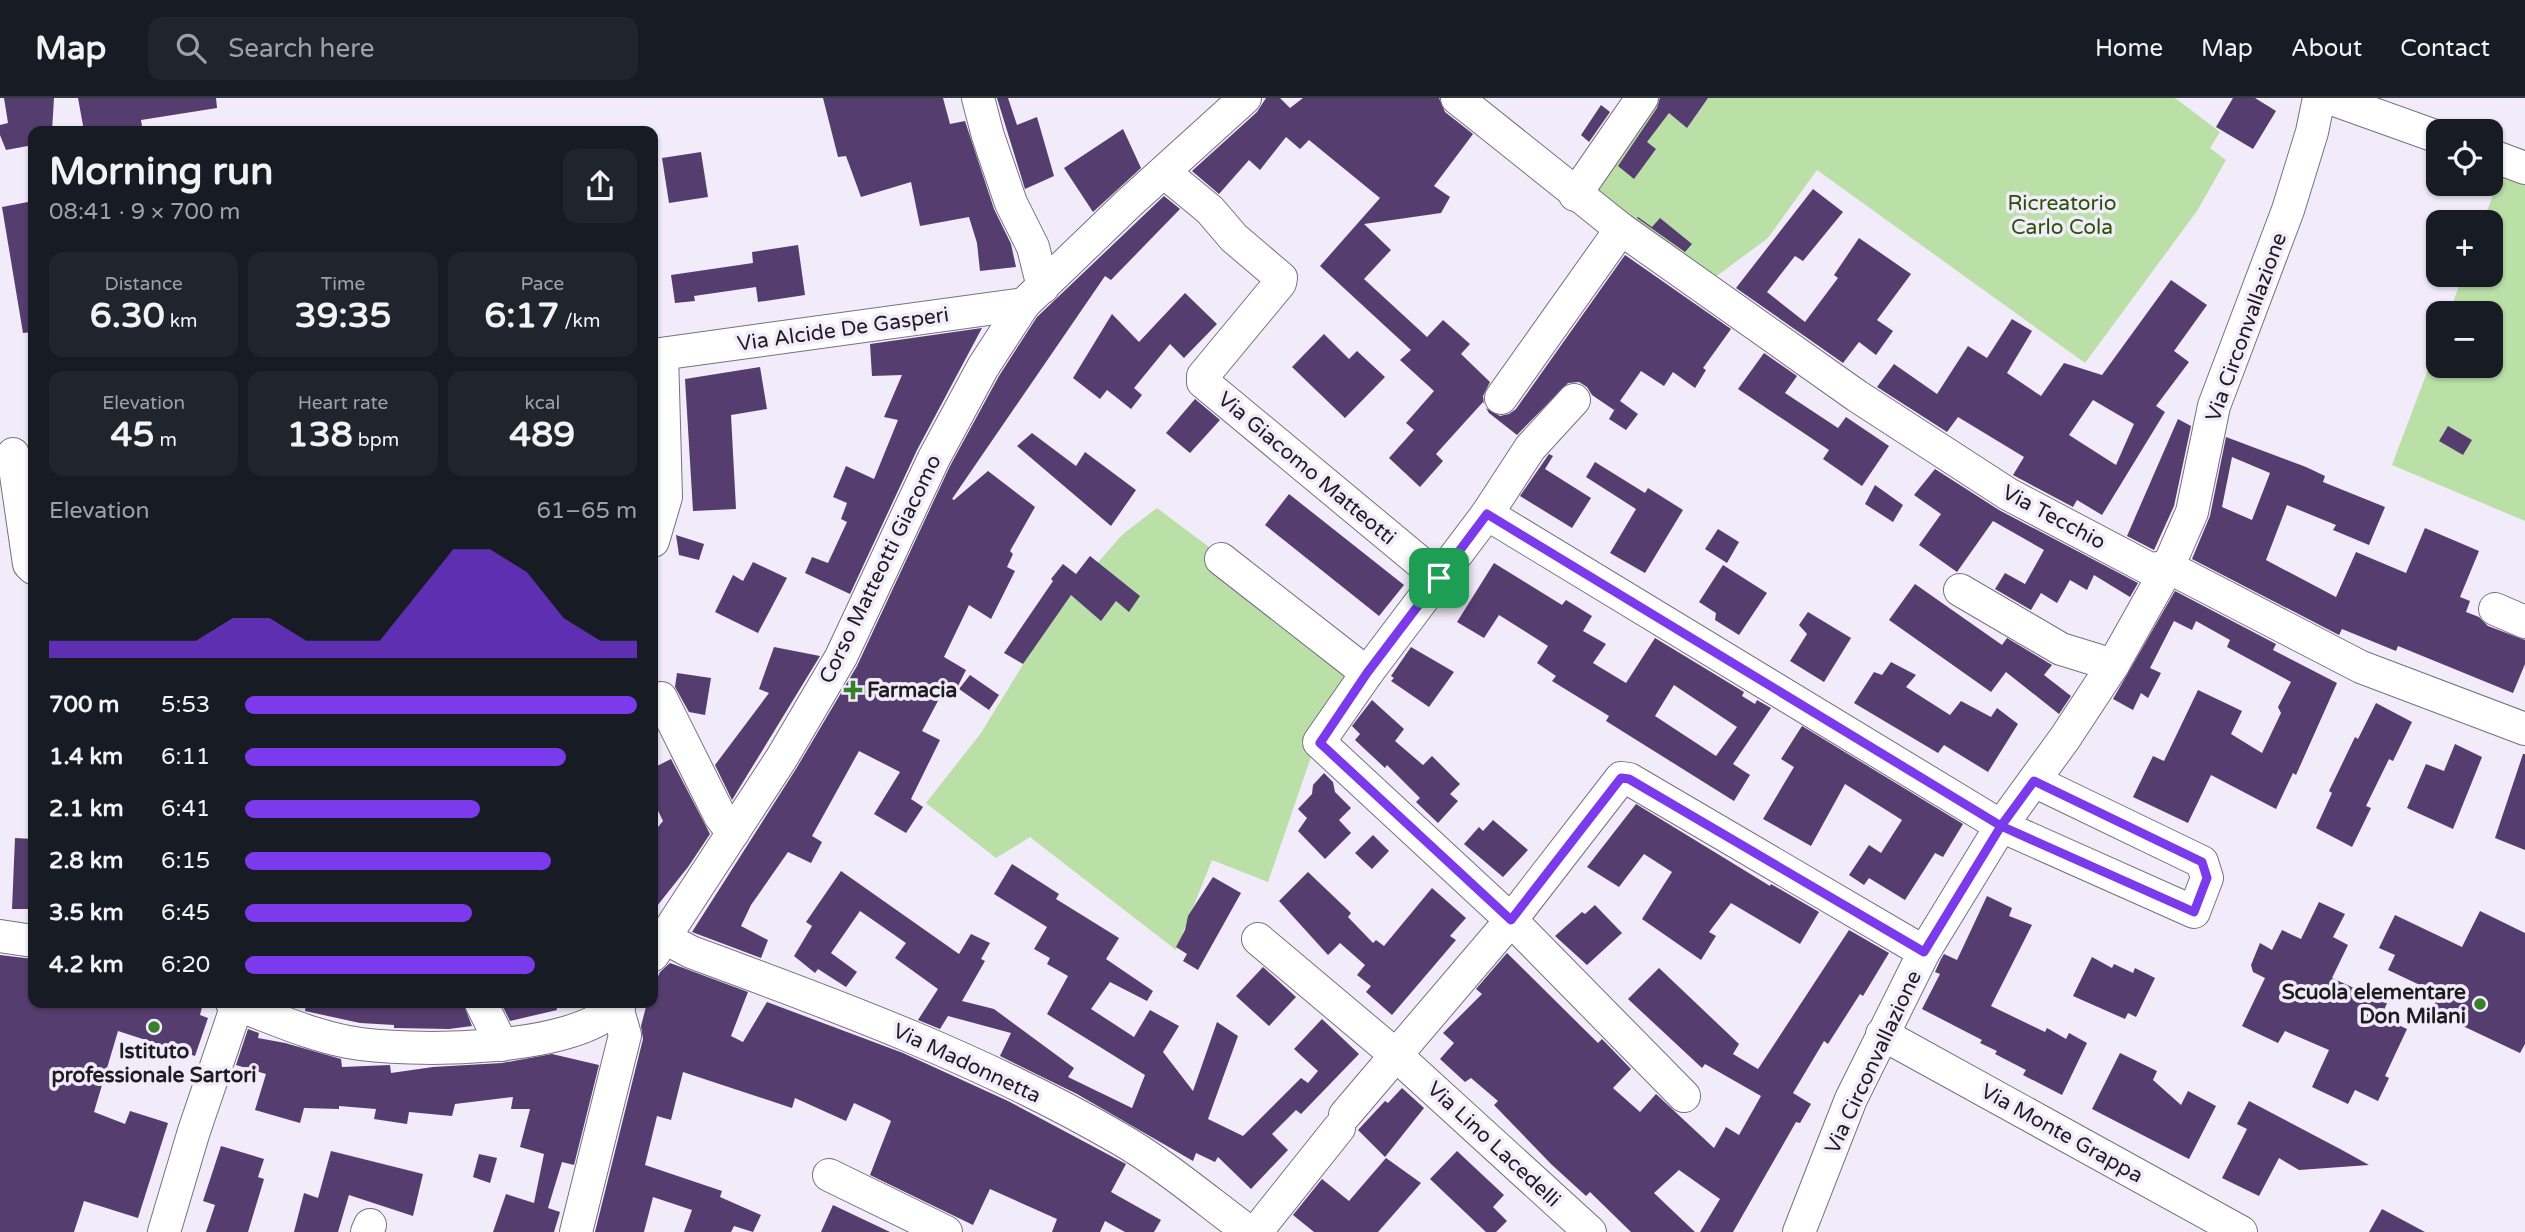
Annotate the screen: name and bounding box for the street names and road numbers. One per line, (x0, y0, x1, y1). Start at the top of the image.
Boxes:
street label: Via Circonvallazione (2201, 229, 2292, 425)
street label: Via Alcide De Gasperi (736, 302, 951, 357)
street label: Via Giacomo Matteotti (1213, 387, 1401, 550)
street label: Corso Matteotti Giacomo (814, 451, 947, 688)
street label: Via Tecchio (1998, 480, 2110, 555)
street label: Via Circonvallazione (1820, 967, 1927, 1158)
street label: Via Madonnetta (889, 1018, 1045, 1109)
street label: Via Lino Lacedelli (1422, 1076, 1565, 1212)
street label: Via Monte Grappa (1976, 1079, 2147, 1188)

